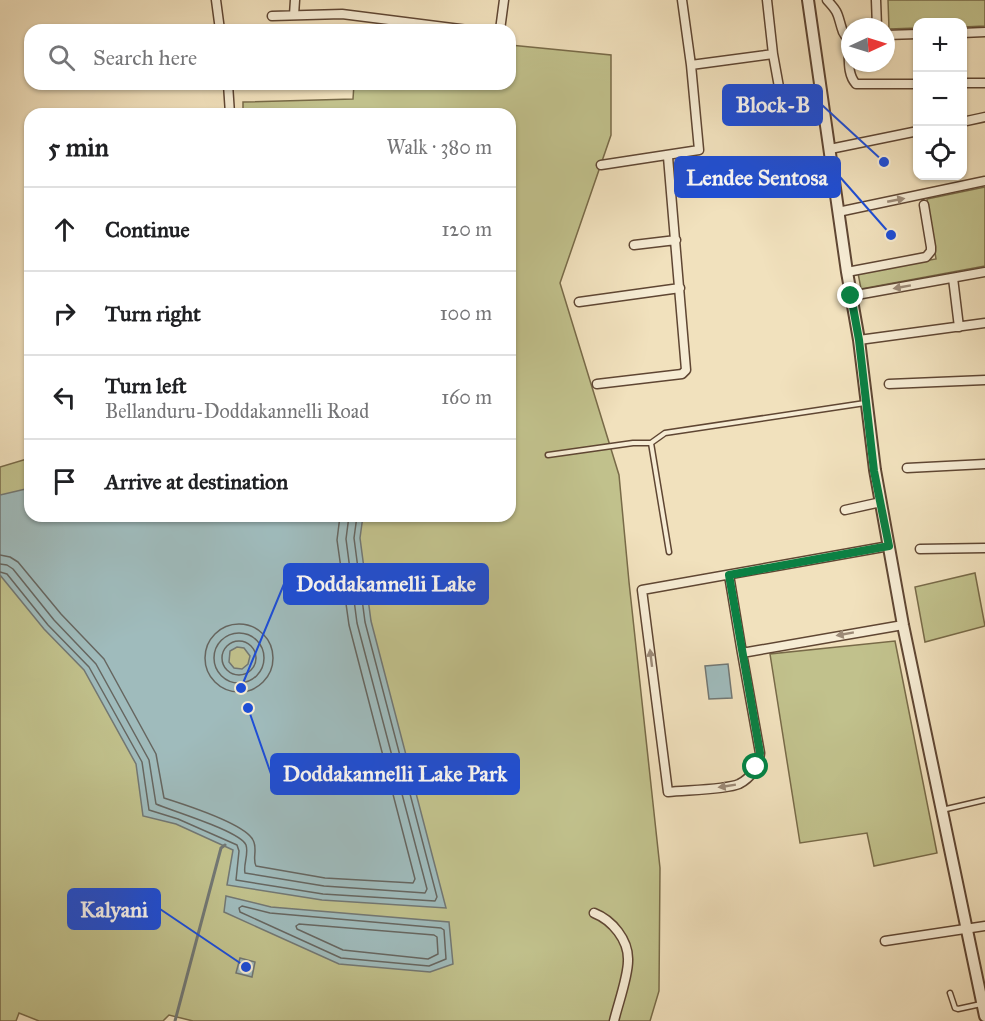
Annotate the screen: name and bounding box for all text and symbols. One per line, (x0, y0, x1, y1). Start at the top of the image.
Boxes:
north arrow (841, 18, 895, 72)
map controls (913, 18, 967, 180)
button: + (913, 18, 967, 72)
search box (24, 24, 516, 90)
icon: search (45, 41, 78, 74)
text: Search here (93, 44, 197, 71)
button: − (913, 72, 967, 126)
callout: Block-B (723, 85, 822, 125)
text: Block-B (736, 91, 810, 118)
button: locate (913, 126, 967, 180)
text: 5 min (48, 131, 109, 163)
text: Walk · 380 m (386, 135, 492, 159)
callout: Lendee Sentosa (675, 157, 840, 197)
text: Lendee Sentosa (686, 164, 828, 191)
one-way arrow (886, 195, 905, 205)
icon: ahead (48, 213, 81, 246)
text: Continue (105, 216, 190, 243)
text: 120 m (441, 217, 492, 241)
route end (837, 282, 863, 308)
one-way arrow (892, 283, 911, 292)
icon: right (48, 297, 81, 330)
text: Turn right (105, 300, 201, 327)
text: 100 m (440, 301, 492, 325)
text: Turn left (105, 372, 187, 399)
icon: left (48, 381, 81, 414)
text: 160 m (441, 385, 492, 409)
text: Bellanduru-Doddakannelli Road (105, 399, 369, 423)
icon: arrive (48, 465, 81, 498)
text: Arrive at destination (105, 468, 288, 495)
callout: Doddakannelli Lake (284, 564, 488, 604)
text: Doddakannelli Lake (296, 570, 476, 597)
one-way arrow (836, 630, 855, 639)
one-way arrow (647, 649, 656, 668)
route start (742, 753, 768, 779)
callout: Doddakannelli Lake Park (271, 754, 519, 794)
text: Doddakannelli Lake Park (283, 760, 508, 787)
one-way arrow (718, 781, 737, 790)
callout: Kalyani (68, 889, 160, 929)
text: Kalyani (80, 896, 149, 923)

